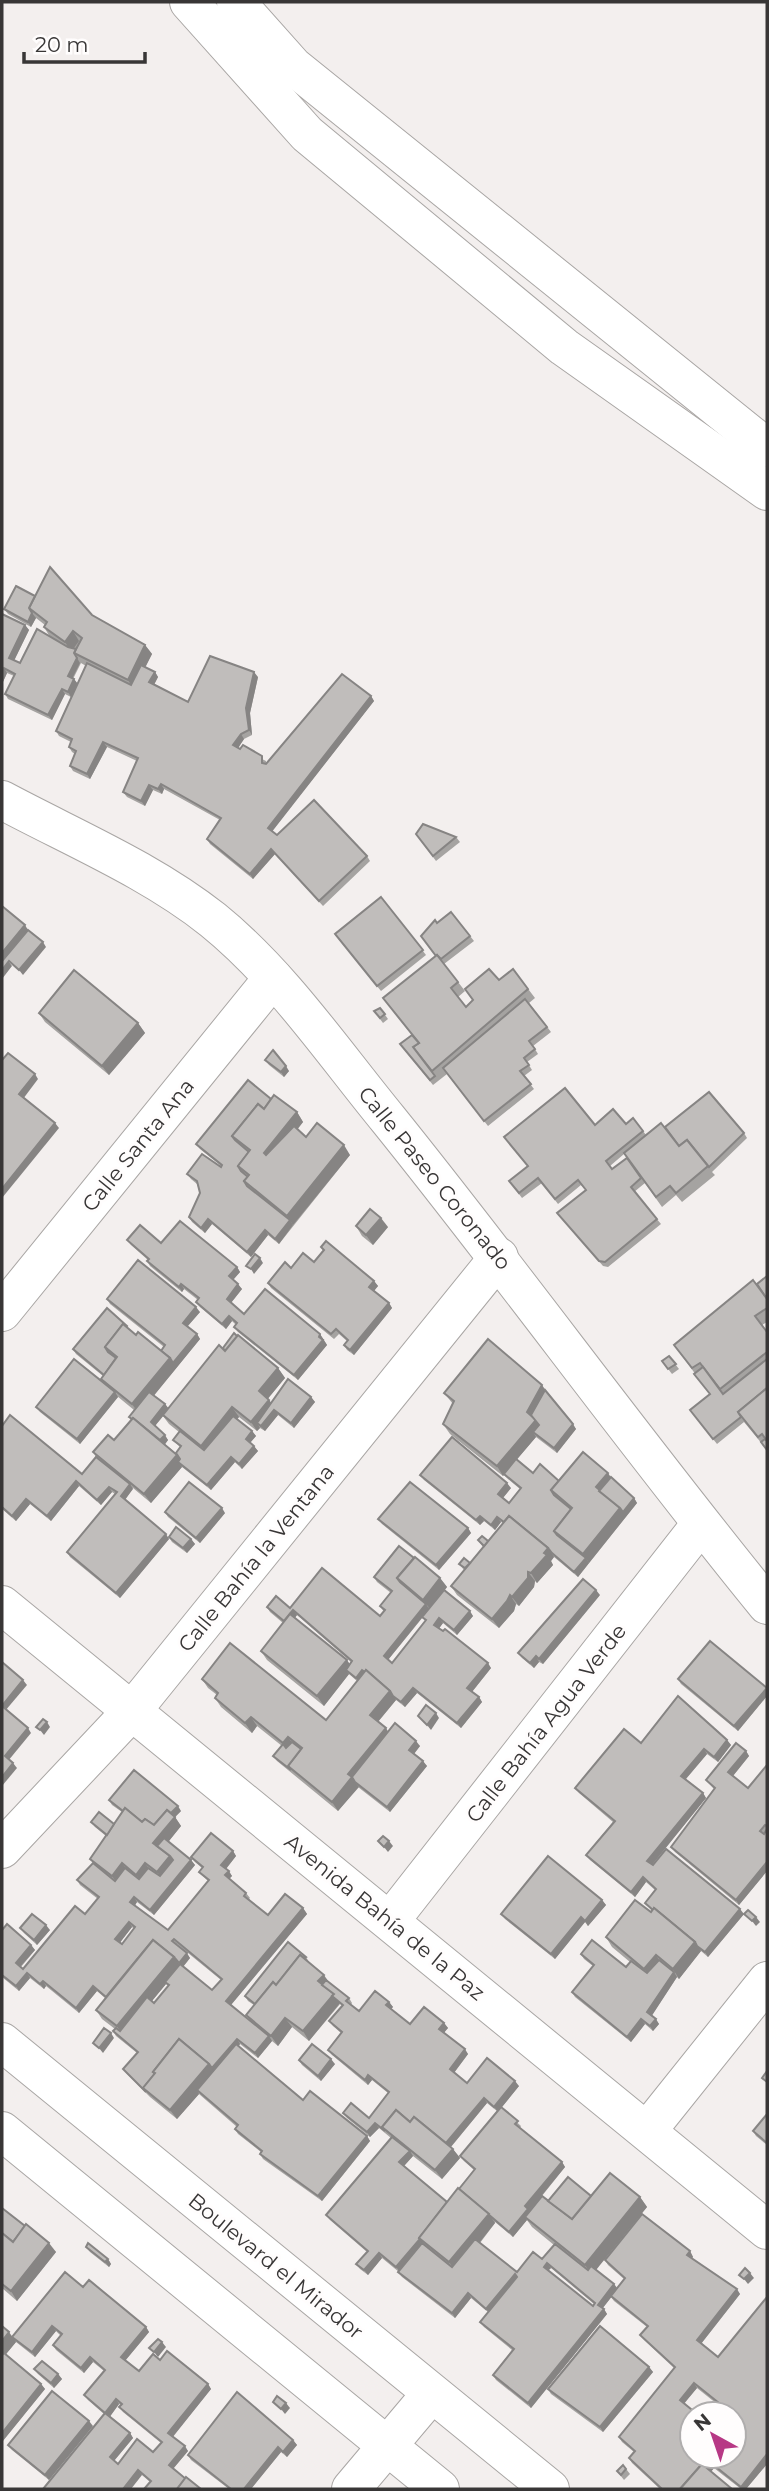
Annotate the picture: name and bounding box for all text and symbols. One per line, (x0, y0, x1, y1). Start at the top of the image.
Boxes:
scale bar (24, 21, 145, 65)
text: 20 m (35, 32, 89, 57)
street label: Calle Santa Ana (77, 1074, 199, 1216)
street label: Calle Paseo Coronado (353, 1081, 517, 1275)
street label: Calle Bahía la Ventana (173, 1459, 339, 1657)
street label: Calle Bahía Agua Verde (461, 1619, 631, 1827)
street label: Avenida Bahía de la Paz (280, 1829, 490, 2005)
street label: Boulevard el Mirador (183, 2188, 369, 2344)
north arrow (678, 2400, 748, 2470)
text: N (689, 2409, 716, 2436)

